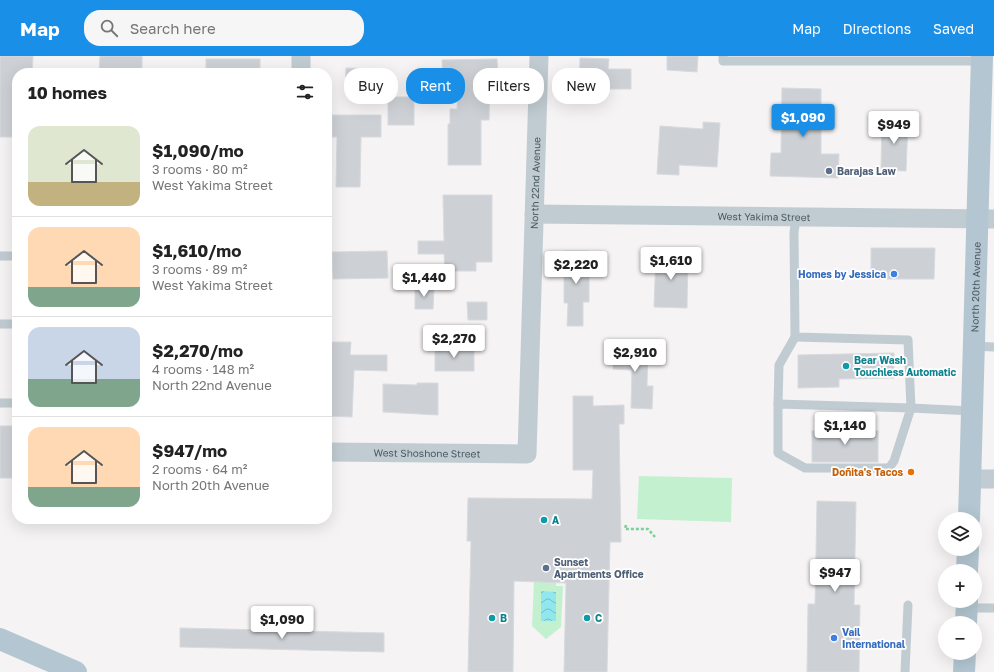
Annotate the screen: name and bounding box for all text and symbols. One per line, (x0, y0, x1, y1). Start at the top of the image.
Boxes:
search box (84, 10, 364, 46)
text: Map (20, 17, 60, 40)
icon: search (98, 17, 120, 39)
text: Search here (130, 19, 216, 37)
text: Map (792, 20, 821, 37)
text: Directions (843, 20, 911, 37)
text: Saved (933, 20, 974, 37)
chip: Buy (344, 68, 398, 104)
chip: Rent (406, 68, 465, 104)
chip: Filters (473, 68, 544, 104)
chip: New (552, 68, 610, 104)
icon: filters (294, 81, 316, 103)
text: 10 homes (28, 82, 107, 103)
pin: $1,090 (770, 104, 836, 138)
text: $1,090 (781, 109, 825, 125)
pin: $949 (870, 111, 918, 145)
text: $949 (877, 116, 911, 132)
street label: North 22nd Avenue (528, 137, 543, 229)
text: $1,090/mo (152, 140, 244, 161)
icon: home (60, 142, 108, 190)
text: 3 rooms · 80 m² (152, 161, 248, 177)
place label: Barajas Law (837, 165, 897, 177)
marker: Barajas Law (824, 166, 834, 176)
text: West Yakima Street (152, 177, 273, 193)
street label: West Yakima Street (717, 210, 811, 223)
text: $1,610/mo (152, 240, 241, 261)
street label: North 20th Avenue (968, 242, 983, 332)
icon: home (60, 243, 108, 291)
pin: $1,610 (638, 247, 704, 281)
pin: $2,220 (543, 251, 609, 285)
text: $1,610 (650, 252, 692, 268)
text: $2,220 (553, 256, 599, 272)
text: 3 rooms · 89 m² (152, 261, 247, 277)
pin: $1,440 (391, 264, 457, 298)
place label: Homes by Jessica (798, 268, 886, 280)
text: $1,440 (402, 269, 446, 285)
marker: Homes by Jessica (889, 269, 899, 279)
text: West Yakima Street (152, 277, 273, 293)
pin: $2,270 (421, 325, 487, 359)
text: $2,270 (432, 330, 476, 346)
pin: $2,910 (602, 339, 668, 373)
text: $2,270/mo (152, 340, 243, 361)
icon: home (60, 343, 108, 391)
text: $2,910 (613, 344, 657, 360)
place label: Bear Wash Touchless Automatic (854, 354, 957, 378)
text: 4 rooms · 148 m² (152, 361, 254, 377)
marker: Bear Wash Touchless Automatic (841, 361, 851, 371)
text: North 22nd Avenue (152, 377, 272, 393)
pin: $1,140 (812, 412, 878, 446)
text: $1,140 (824, 417, 866, 433)
text: $947/mo (152, 440, 227, 461)
icon: home (60, 443, 108, 491)
street label: West Shoshone Street (373, 446, 481, 460)
text: 2 rooms · 64 m² (152, 461, 247, 477)
place label: Doñita's Tacos (832, 466, 903, 478)
marker: Doñita's Tacos (906, 467, 916, 477)
text: North 20th Avenue (152, 477, 269, 493)
map controls (938, 512, 982, 660)
button: layers (938, 512, 982, 556)
place label: A (552, 514, 559, 526)
marker: A (539, 515, 549, 525)
place label: Sunset Apartments Office (554, 556, 644, 580)
pin: $947 (811, 559, 859, 593)
marker: Sunset Apartments Office (541, 563, 551, 573)
text: $947 (819, 564, 851, 580)
button: + (938, 564, 982, 608)
pin: $1,090 (249, 606, 315, 640)
text: $1,090 (260, 611, 304, 627)
place label: B (500, 612, 507, 624)
place label: C (595, 612, 602, 624)
marker: B (487, 613, 497, 623)
marker: C (582, 613, 592, 623)
button: − (938, 616, 982, 660)
place label: Vail International (842, 626, 906, 650)
marker: Vail International (829, 633, 839, 643)

